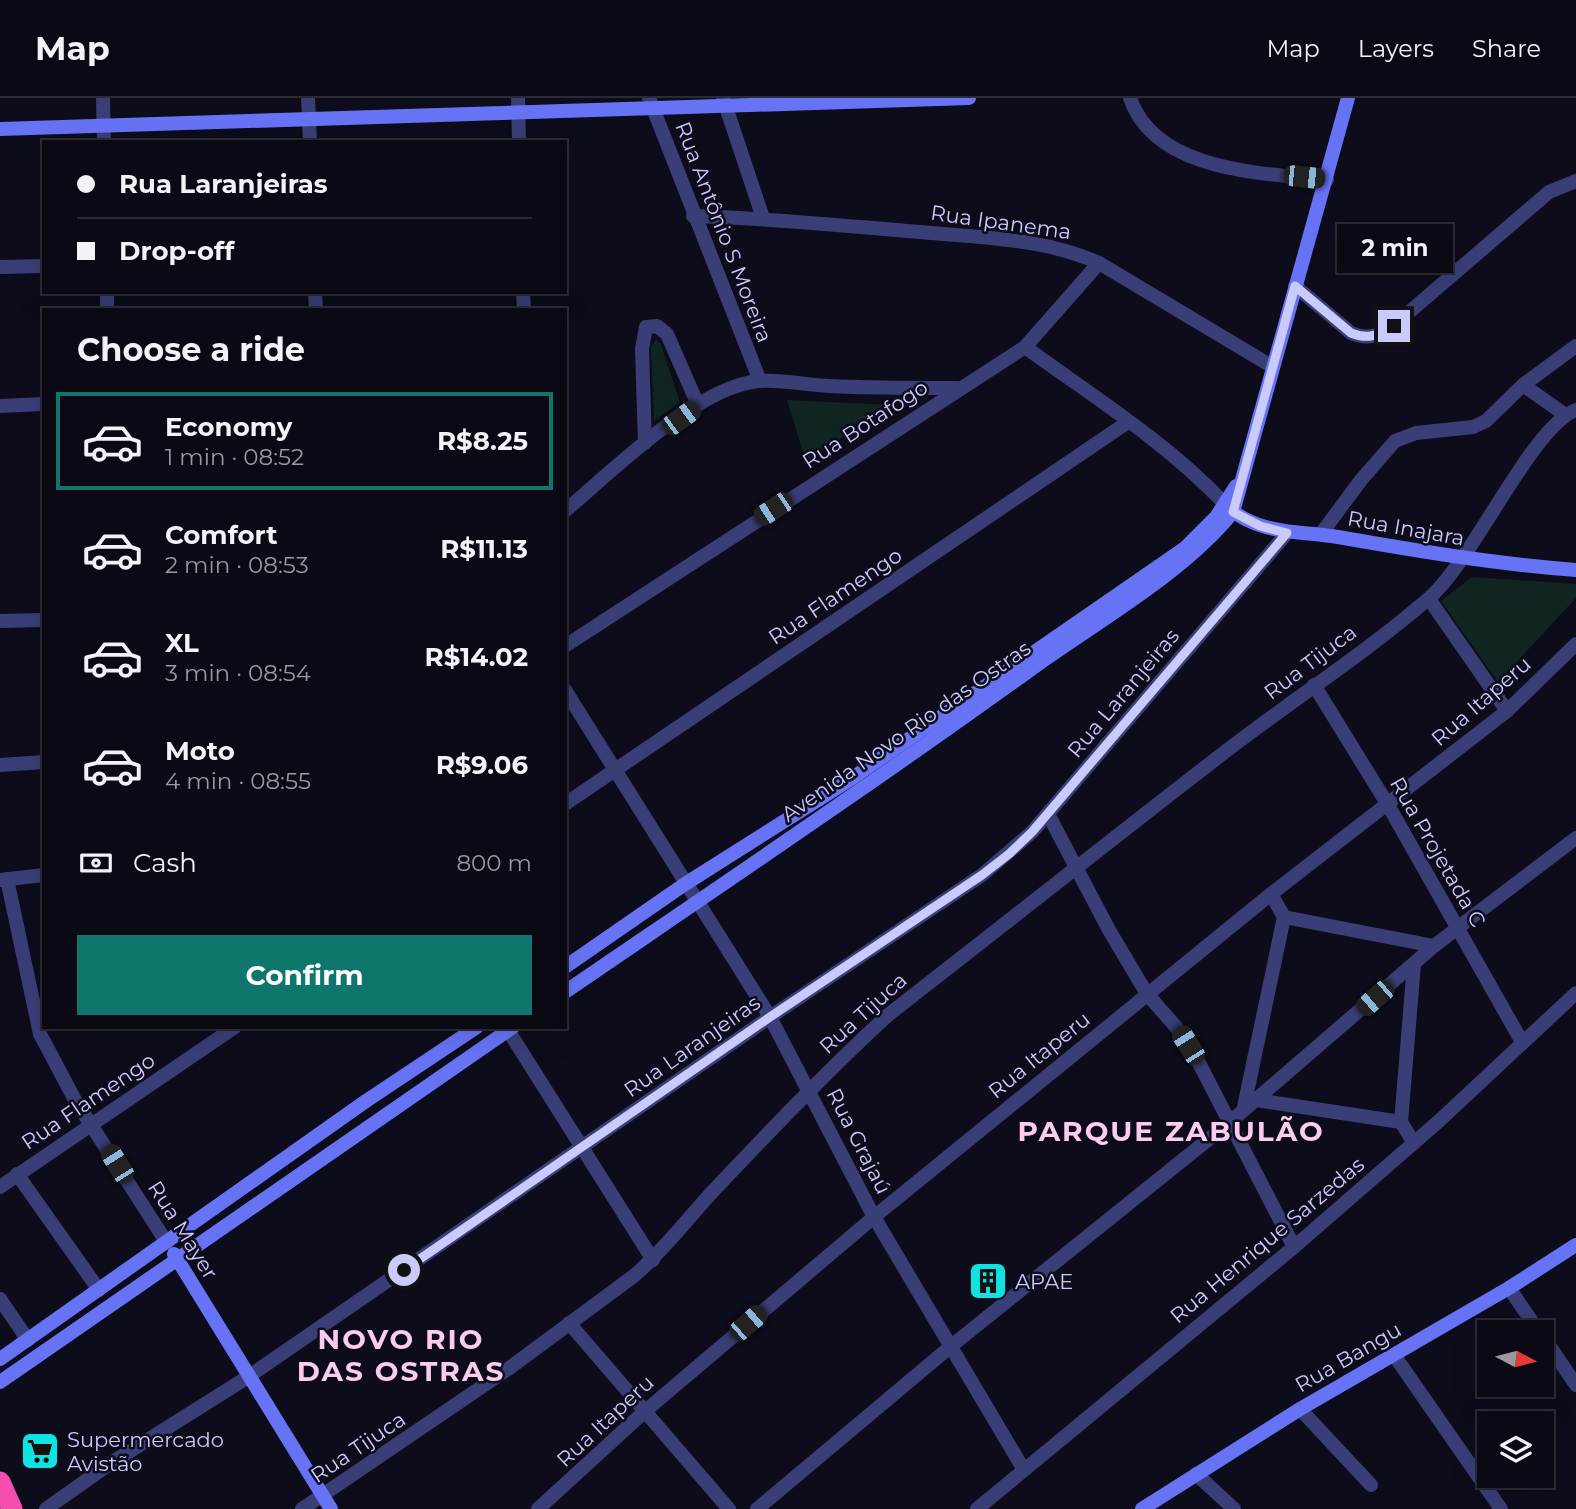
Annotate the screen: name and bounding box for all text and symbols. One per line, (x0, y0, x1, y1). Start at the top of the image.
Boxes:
text: Map (35, 28, 110, 68)
text: Map (1266, 34, 1320, 63)
text: Layers (1358, 34, 1434, 63)
text: Share (1472, 34, 1541, 63)
street label: Rua Antônio S Moreira (670, 118, 778, 346)
car (1283, 164, 1326, 190)
text: Rua Laranjeiras (119, 168, 328, 200)
street label: Rua Ipanema (929, 200, 1073, 244)
callout: 2 min (1336, 224, 1452, 274)
text: 2 min (1361, 234, 1429, 262)
text: Drop-off (119, 235, 234, 267)
route end (1378, 310, 1410, 342)
text: Choose a ride (77, 330, 305, 369)
street label: Rua Botafogo (798, 374, 932, 474)
car (658, 397, 705, 439)
icon: car (81, 410, 144, 473)
text: Economy (165, 411, 292, 443)
text: R$8.25 (437, 425, 528, 457)
text: 1 min · 08:52 (165, 443, 304, 471)
car (750, 489, 797, 529)
street label: Rua Inajara (1346, 505, 1466, 551)
icon: car (81, 518, 144, 581)
text: Comfort (165, 519, 277, 551)
text: R$11.13 (440, 533, 528, 565)
street label: Rua Flamengo (764, 542, 906, 650)
text: 2 min · 08:53 (165, 551, 309, 579)
street label: Rua Tijuca (1259, 619, 1361, 705)
street label: Rua Laranjeiras (1062, 624, 1184, 762)
icon: car (81, 626, 144, 689)
text: XL (165, 627, 199, 659)
street label: Avenida Novo Rio das Ostras (777, 635, 1035, 827)
text: R$14.02 (425, 641, 528, 673)
street label: Rua Itaperu (1426, 651, 1536, 751)
text: 3 min · 08:54 (165, 659, 311, 687)
icon: car (81, 734, 144, 797)
text: Moto (165, 735, 235, 767)
text: R$9.06 (436, 749, 528, 781)
text: 4 min · 08:55 (165, 767, 311, 795)
street label: Rua Projetada C (1385, 773, 1491, 932)
icon: cash (77, 844, 115, 882)
text: Cash (133, 847, 197, 879)
text: 800 m (456, 849, 532, 877)
button: Confirm (77, 935, 532, 1015)
street label: Rua Tijuca (814, 967, 912, 1059)
car (1353, 976, 1398, 1020)
street label: Rua Laranjeiras (619, 990, 765, 1102)
street label: Rua Itaperu (983, 1006, 1095, 1104)
car (1168, 1022, 1209, 1068)
street label: Rua Flamengo (17, 1047, 159, 1155)
street label: Rua Grajaú (822, 1084, 896, 1198)
district label: PARQUE ZABULÃO (1017, 1114, 1325, 1148)
car (97, 1141, 138, 1187)
street label: Rua Henrique Sarzedas (1165, 1152, 1369, 1328)
street label: Rua Mayer (143, 1176, 223, 1284)
route start (388, 1254, 420, 1286)
building icon: APAE (967, 1260, 1009, 1302)
place label: APAE (1015, 1269, 1073, 1294)
car (726, 1301, 771, 1345)
street label: Rua Bangu (1291, 1317, 1405, 1397)
north arrow (1477, 1320, 1554, 1396)
map controls (1477, 1320, 1554, 1488)
district label: NOVO RIO DAS OSTRAS (297, 1322, 505, 1388)
street label: Rua Itaperu (551, 1370, 659, 1472)
street label: Rua Tijuca (306, 1406, 410, 1488)
button: layers (1477, 1411, 1554, 1488)
place label: Supermercado Avistão (67, 1427, 224, 1476)
supermarket icon: Supermercado Avistão (19, 1430, 61, 1472)

